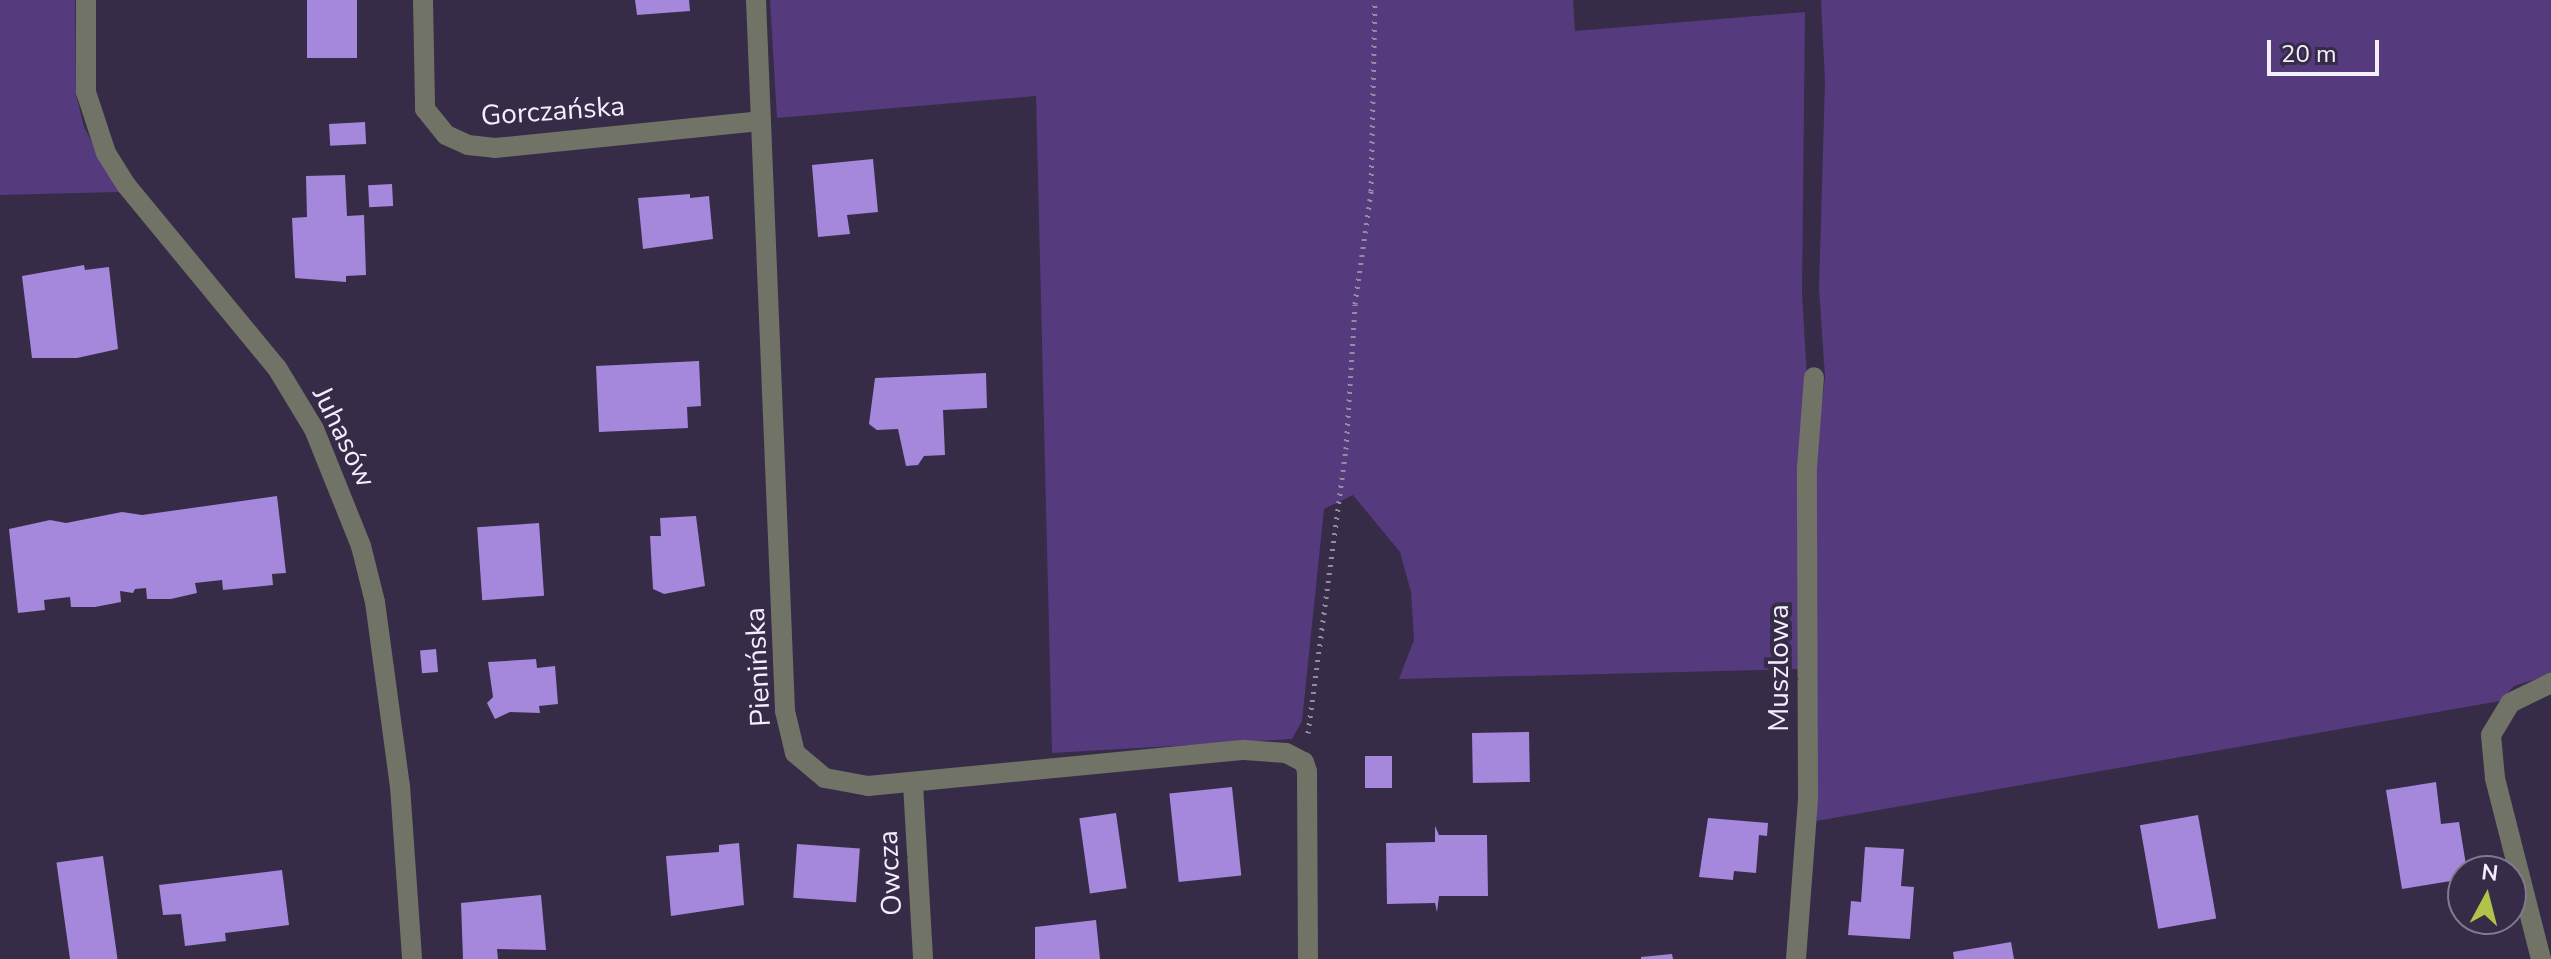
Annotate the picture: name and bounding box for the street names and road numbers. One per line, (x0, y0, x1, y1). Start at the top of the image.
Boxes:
street label: Gorczańska (480, 89, 626, 133)
street label: Juhasów (305, 381, 383, 493)
street label: Muszlowa (1762, 604, 1796, 732)
street label: Pienińska (738, 606, 778, 728)
street label: Owcza (871, 829, 909, 917)

